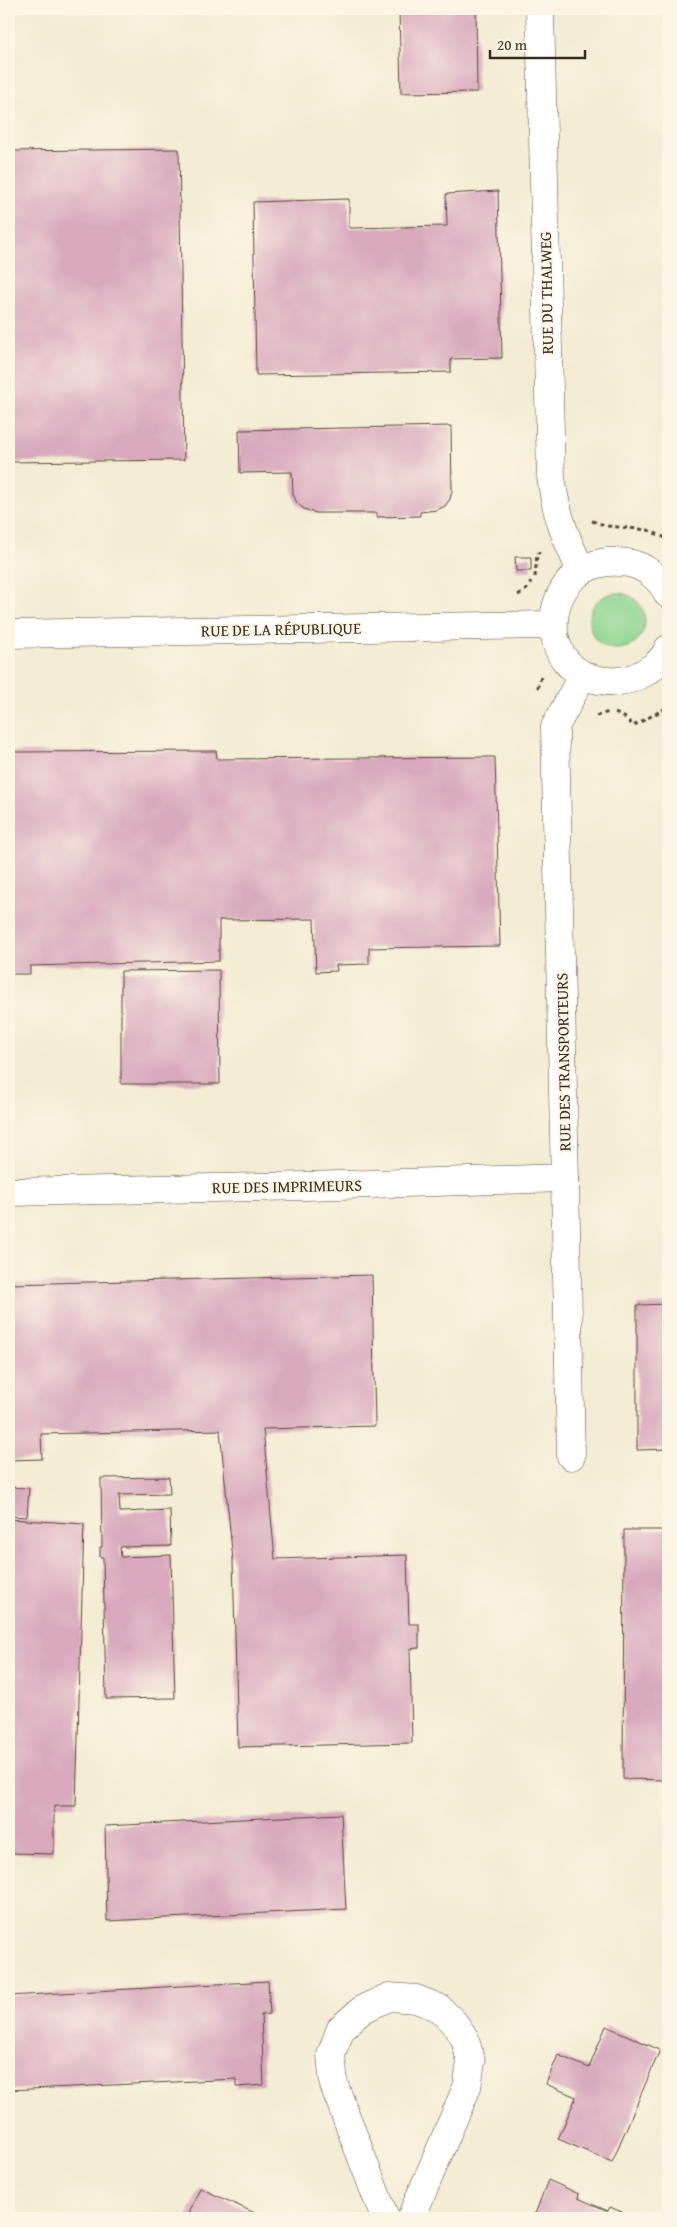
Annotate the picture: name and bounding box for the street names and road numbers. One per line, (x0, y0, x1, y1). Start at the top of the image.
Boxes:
street label: RUE DU THALWEG (533, 231, 559, 355)
street label: RUE DE LA RÉPUBLIQUE (201, 616, 361, 642)
street label: RUE DES TRANSPORTEURS (549, 972, 577, 1151)
street label: RUE DES IMPRIMEURS (212, 1173, 362, 1199)

